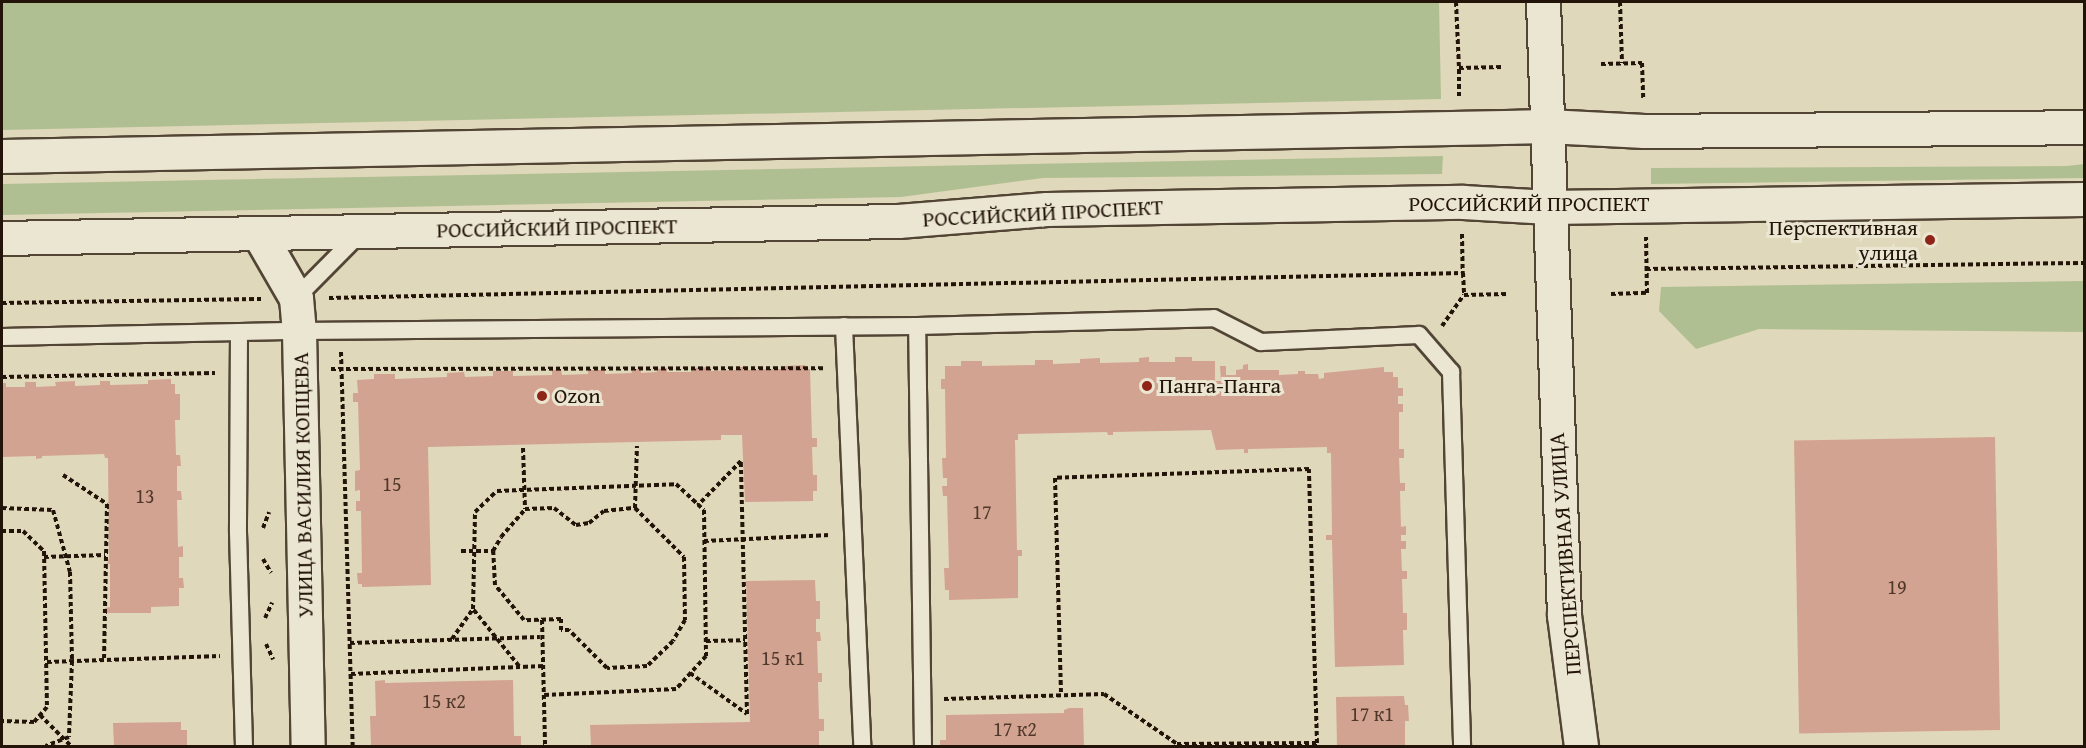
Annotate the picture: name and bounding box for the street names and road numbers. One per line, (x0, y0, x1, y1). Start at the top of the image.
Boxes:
street label: РОССИЙСКИЙ ПРОСПЕКТ (1408, 191, 1650, 217)
street label: РОССИЙСКИЙ ПРОСПЕКТ (922, 194, 1164, 232)
street label: РОССИЙСКИЙ ПРОСПЕКТ (436, 213, 678, 243)
street label: УЛИЦА ВАСИЛИЯ КОПЦЕВА (287, 352, 319, 618)
street label: ПЕРСПЕКТИВНАЯ УЛИЦА (1543, 432, 1587, 676)

